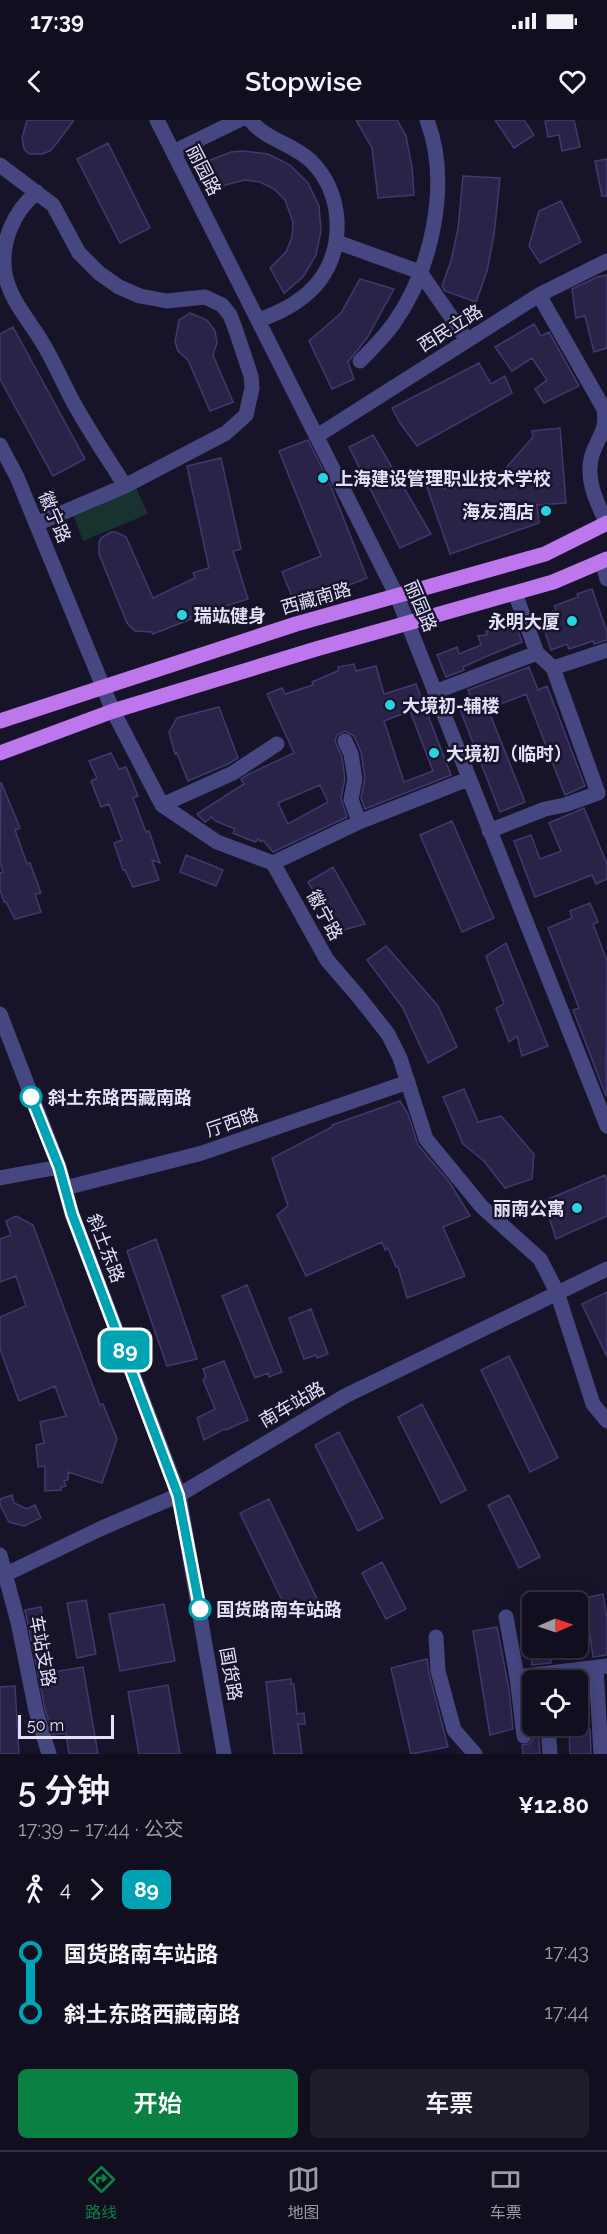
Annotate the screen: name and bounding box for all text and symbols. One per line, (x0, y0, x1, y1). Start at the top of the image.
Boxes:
text: 17:39 (30, 8, 84, 34)
icon: back (18, 65, 51, 98)
icon: heart (556, 65, 589, 98)
text: Stopwise (245, 66, 362, 97)
street label: 丽园路 (182, 141, 226, 199)
street label: 西民立路 (414, 300, 486, 356)
place label: 上海建设管理职业技术学校 (335, 468, 551, 489)
marker: 上海建设管理职业技术学校 (316, 471, 330, 485)
street label: 徽宁路 (35, 488, 75, 546)
place label: 海友酒店 (462, 501, 534, 522)
marker: 海友酒店 (539, 504, 553, 518)
street label: 丽园路 (401, 577, 441, 635)
street label: 西藏南路 (279, 578, 353, 618)
place label: 瑞竑健身 (194, 605, 266, 626)
marker: 瑞竑健身 (175, 608, 189, 622)
place label: 永明大厦 (488, 611, 560, 632)
marker: 永明大厦 (565, 614, 579, 628)
place label: 大境初-辅楼 (402, 695, 500, 716)
marker: 大境初-辅楼 (383, 698, 397, 712)
place label: 大境初（临时） (446, 743, 572, 764)
marker: 大境初（临时） (427, 746, 441, 760)
street label: 徽宁路 (303, 886, 347, 944)
marker: 斜土东路西藏南路 (20, 1086, 42, 1108)
place label: 斜土东路西藏南路 (48, 1087, 192, 1108)
street label: 厅西路 (203, 1103, 261, 1141)
place label: 丽南公寓 (493, 1198, 565, 1219)
marker: 丽南公寓 (570, 1201, 584, 1215)
street label: 斜土东路 (83, 1211, 129, 1285)
line badge: 89 (98, 1330, 152, 1370)
text: 89 (112, 1338, 138, 1363)
street label: 南车站路 (256, 1377, 328, 1431)
north arrow (522, 1592, 588, 1658)
map controls (522, 1592, 588, 1736)
marker: 国货路南车站路 (189, 1598, 211, 1620)
place label: 国货路南车站路 (216, 1599, 342, 1620)
street label: 车站支路 (26, 1614, 60, 1688)
street label: 国货路 (216, 1646, 246, 1702)
button: locate (522, 1670, 588, 1736)
scale bar (18, 1712, 114, 1740)
text: 50 m (27, 1716, 64, 1735)
text: 5 分钟 (18, 1771, 110, 1810)
text: ¥12.80 (518, 1792, 589, 1818)
text: 17:39 – 17:44 · 公交 (18, 1817, 184, 1841)
icon: walk (18, 1873, 51, 1906)
icon: forward (80, 1873, 113, 1906)
text: 4 (60, 1877, 71, 1901)
text: 89 (134, 1877, 159, 1902)
text: 17:43 (544, 1940, 589, 1964)
text: 国货路南车站路 (64, 1941, 218, 1967)
text: 17:44 (544, 2000, 589, 2024)
text: 斜土东路西藏南路 (64, 2001, 240, 2027)
button: 开始 (18, 2069, 298, 2138)
button: 车票 (310, 2069, 589, 2138)
tab: 路线 (85, 2163, 118, 2223)
tab: 地图 (287, 2163, 320, 2223)
tab: 车票 (489, 2163, 522, 2223)

